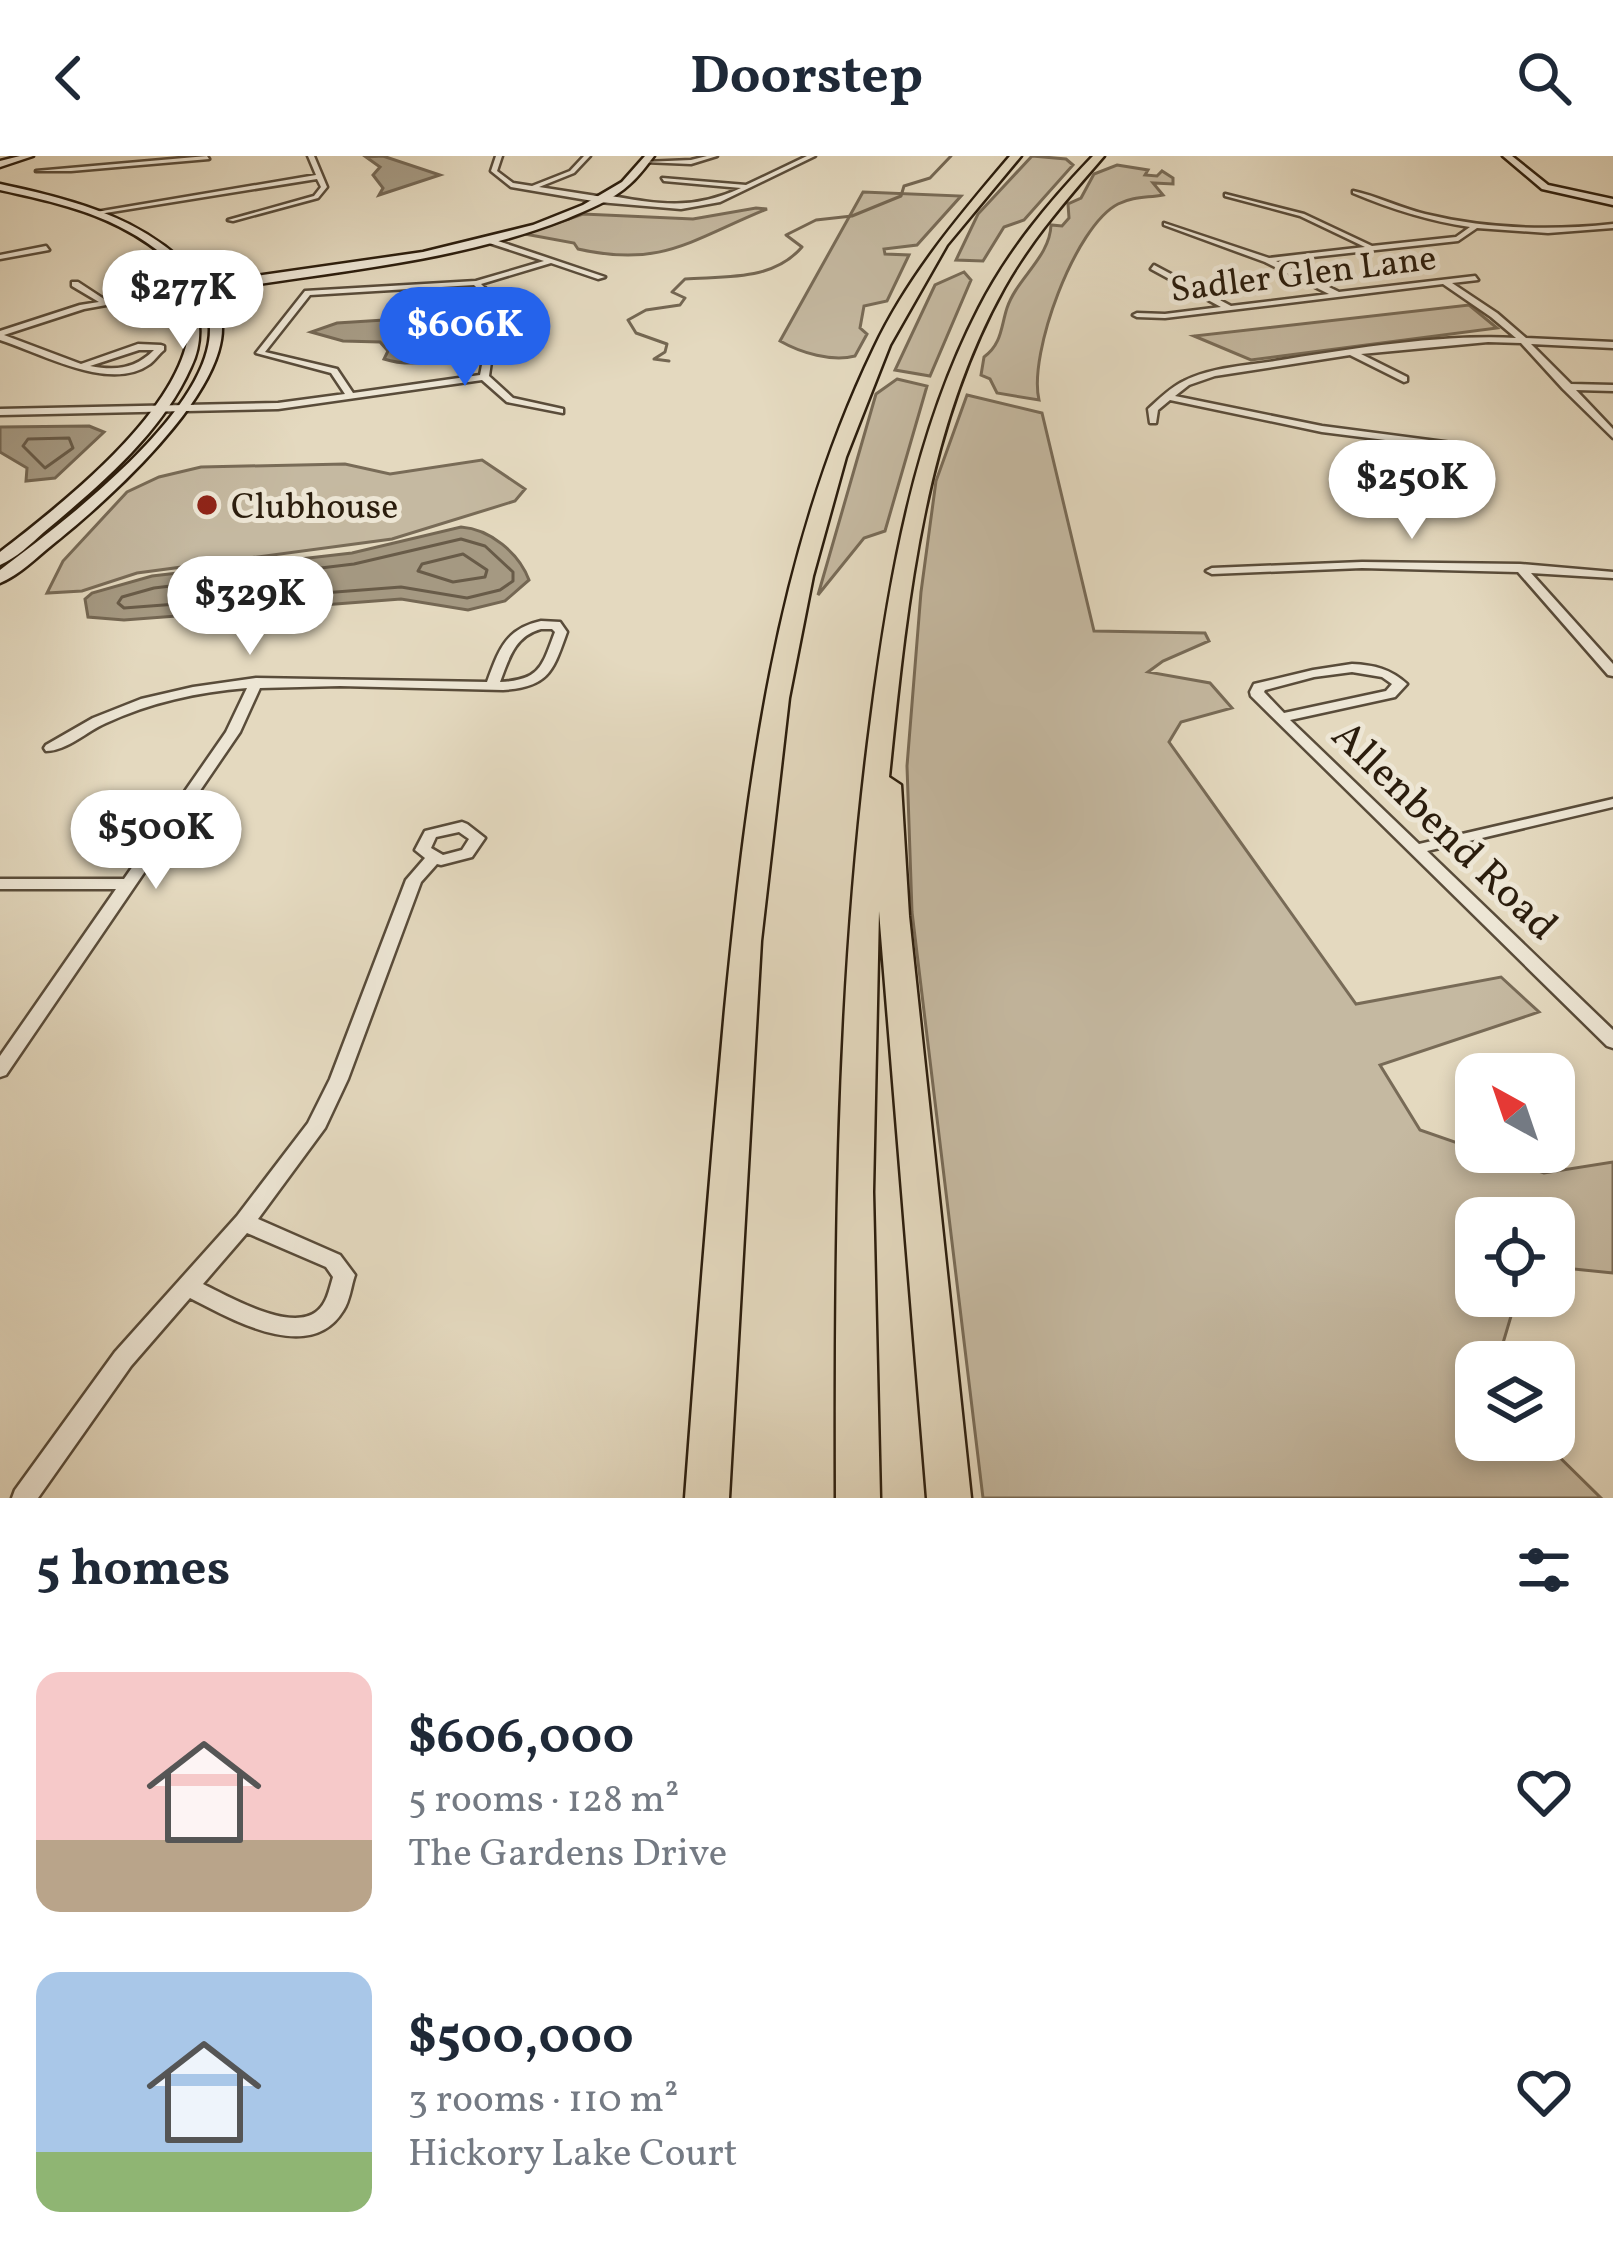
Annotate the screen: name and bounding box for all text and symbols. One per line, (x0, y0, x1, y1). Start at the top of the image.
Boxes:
text: Doorstep (690, 41, 923, 116)
icon: back (36, 45, 102, 111)
icon: search (1511, 45, 1577, 111)
street label: Sadler Glen Lane (1168, 235, 1439, 317)
pin: $277K (99, 250, 267, 352)
text: $277K (129, 262, 237, 316)
pin: $606K (381, 287, 549, 389)
text: $606K (406, 299, 524, 353)
pin: $250K (1328, 440, 1496, 542)
text: $250K (1356, 452, 1468, 506)
place label: Clubhouse (231, 484, 398, 534)
marker: Clubhouse (194, 492, 220, 518)
pin: $329K (166, 556, 334, 658)
text: $329K (194, 568, 306, 622)
street label: Allenbend Road (1316, 709, 1569, 956)
pin: $500K (72, 790, 240, 892)
text: $500K (98, 802, 214, 856)
north arrow (1455, 1053, 1575, 1173)
map controls (1455, 1053, 1575, 1461)
button: locate (1455, 1197, 1575, 1317)
button: layers (1455, 1341, 1575, 1461)
text: 5 homes (36, 1535, 230, 1606)
icon: filters (1511, 1537, 1577, 1603)
text: $606,000 (408, 1703, 634, 1774)
icon: home (132, 1720, 276, 1864)
icon: heart (1511, 1759, 1577, 1825)
text: 5 rooms · 128 m² (408, 1774, 679, 1828)
text: The Gardens Drive (408, 1828, 727, 1882)
text: $500,000 (408, 2003, 634, 2074)
icon: home (132, 2020, 276, 2164)
icon: heart (1511, 2059, 1577, 2125)
text: 3 rooms · 110 m² (408, 2074, 679, 2128)
text: Hickory Lake Court (408, 2128, 738, 2182)

